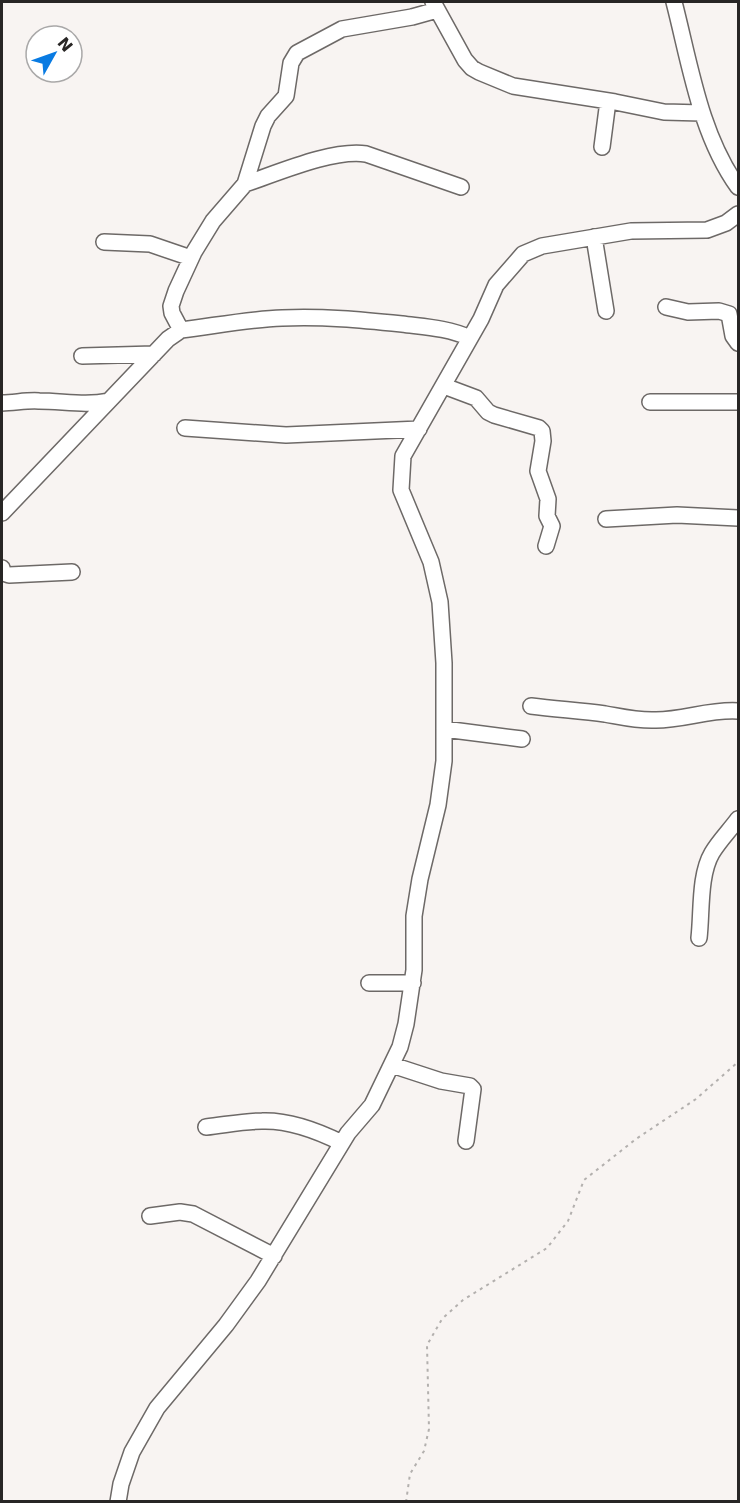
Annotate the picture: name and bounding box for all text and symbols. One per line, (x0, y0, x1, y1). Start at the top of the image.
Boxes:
north arrow (24, 24, 84, 84)
text: N (54, 33, 77, 56)

